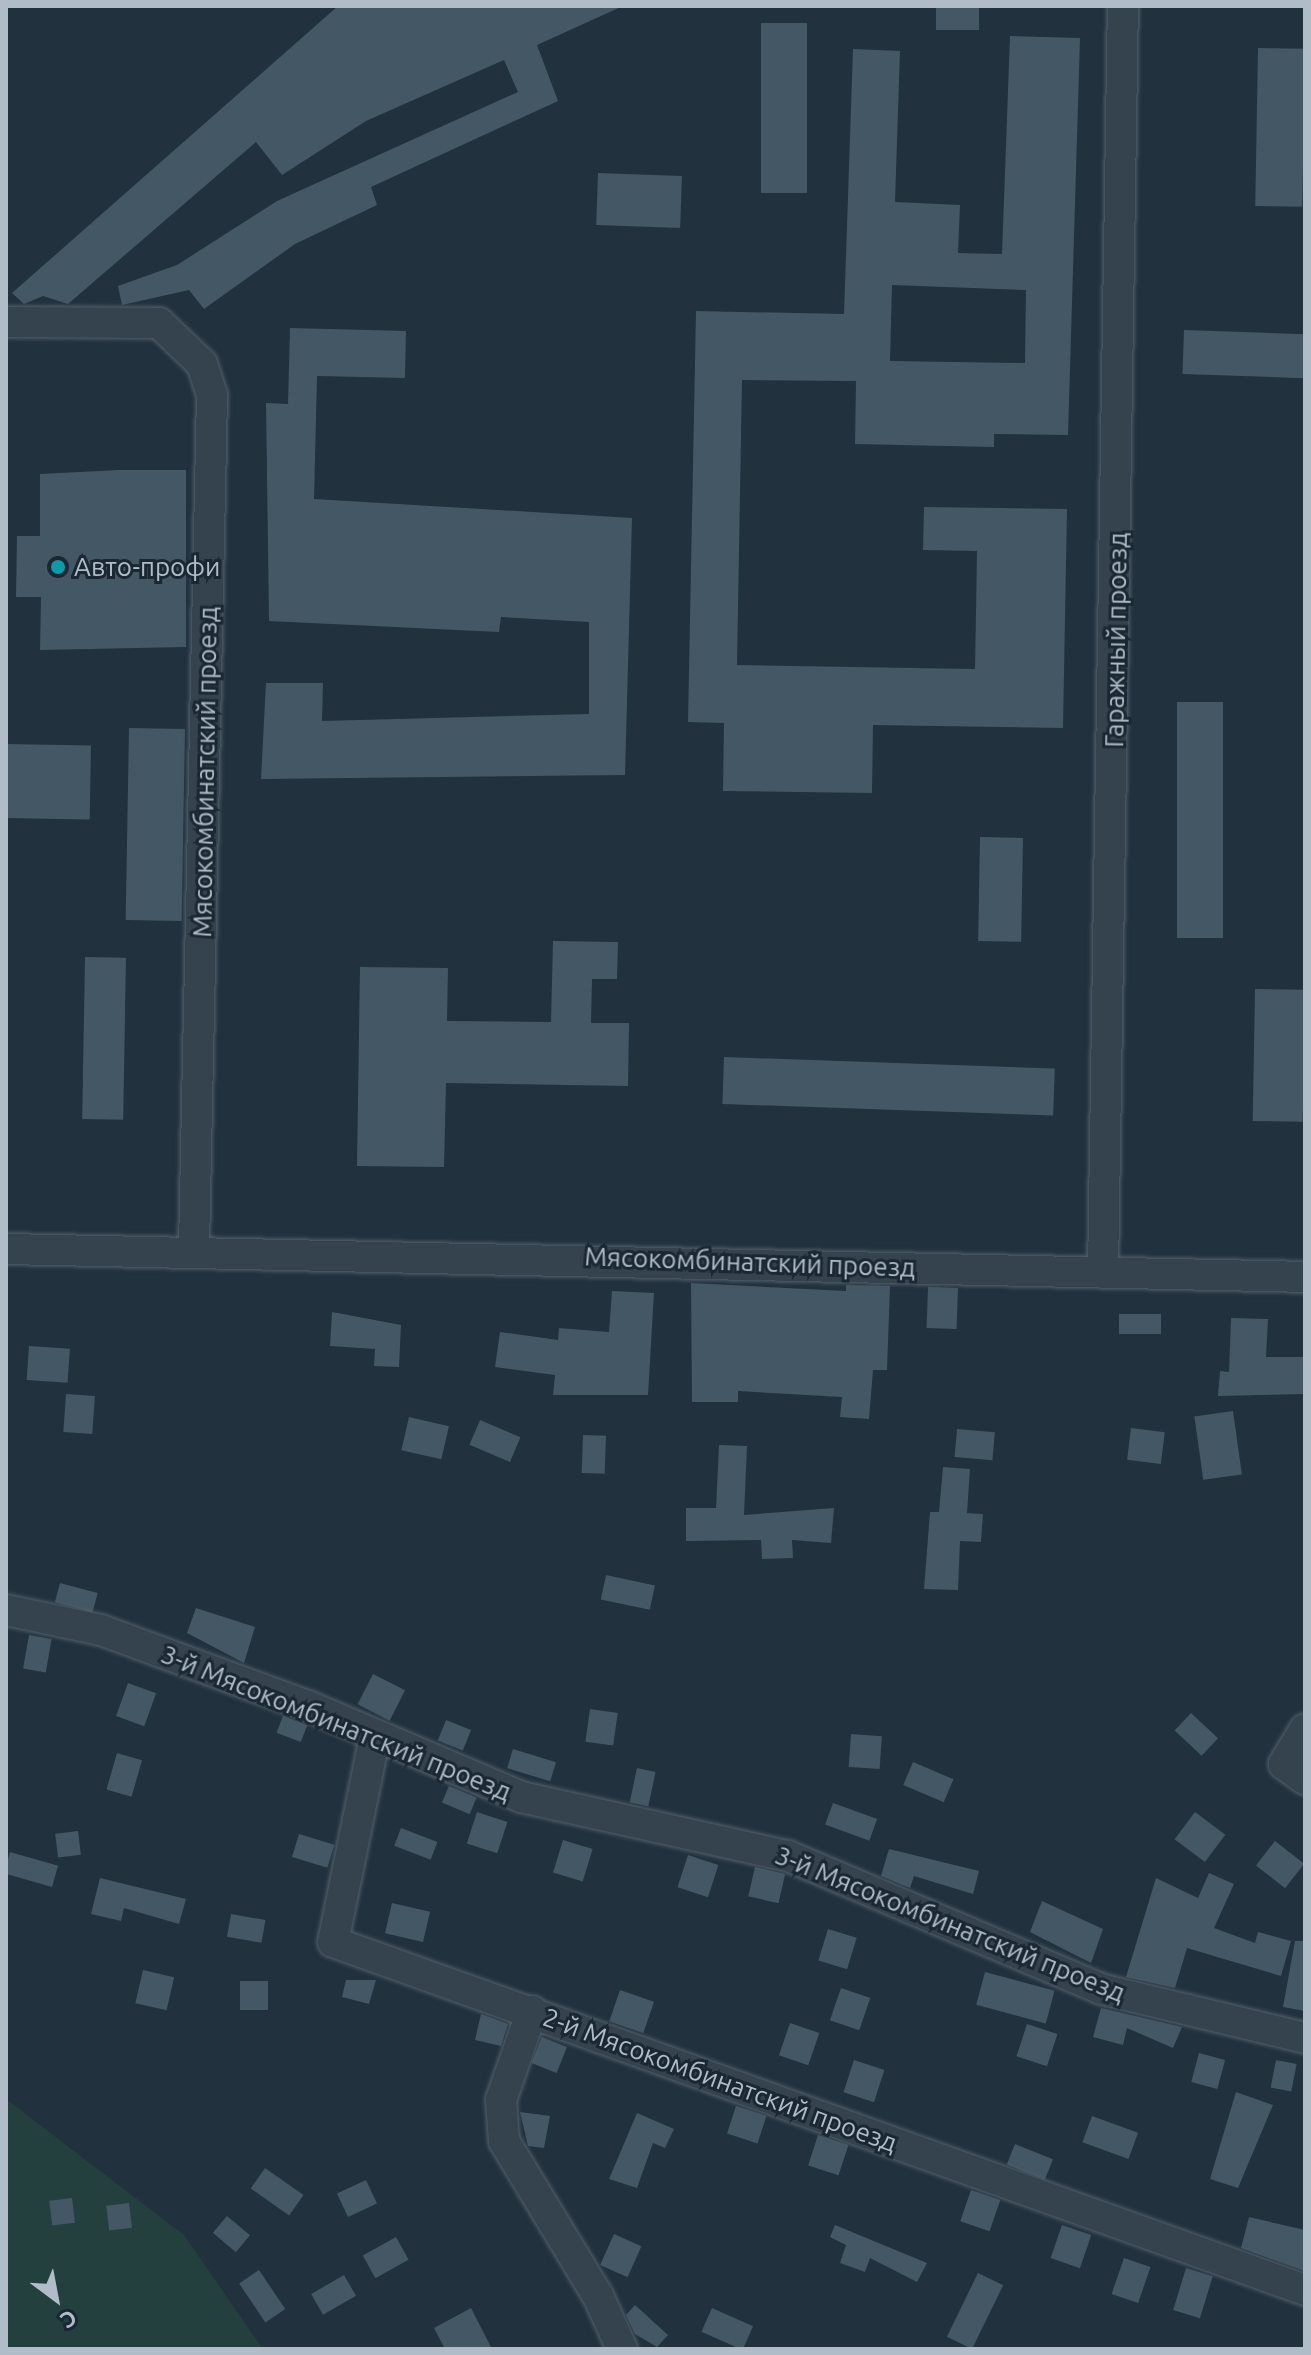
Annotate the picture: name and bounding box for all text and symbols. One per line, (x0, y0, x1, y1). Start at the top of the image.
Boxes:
street label: Гаражный проезд (1099, 532, 1133, 748)
place label: Авто-профи (74, 551, 220, 583)
marker: Авто-профи (49, 558, 67, 576)
street label: Мясокомбинатский проезд (187, 606, 223, 938)
street label: Мясокомбинатский проезд (584, 1241, 916, 1283)
street label: 3-й Мясокомбинатский проезд (156, 1638, 516, 1808)
street label: 3-й Мясокомбинатский проезд (770, 1839, 1130, 2009)
street label: 2-й Мясокомбинатский проезд (539, 2001, 901, 2159)
north arrow (16, 2259, 96, 2339)
text: С (56, 2305, 82, 2334)

